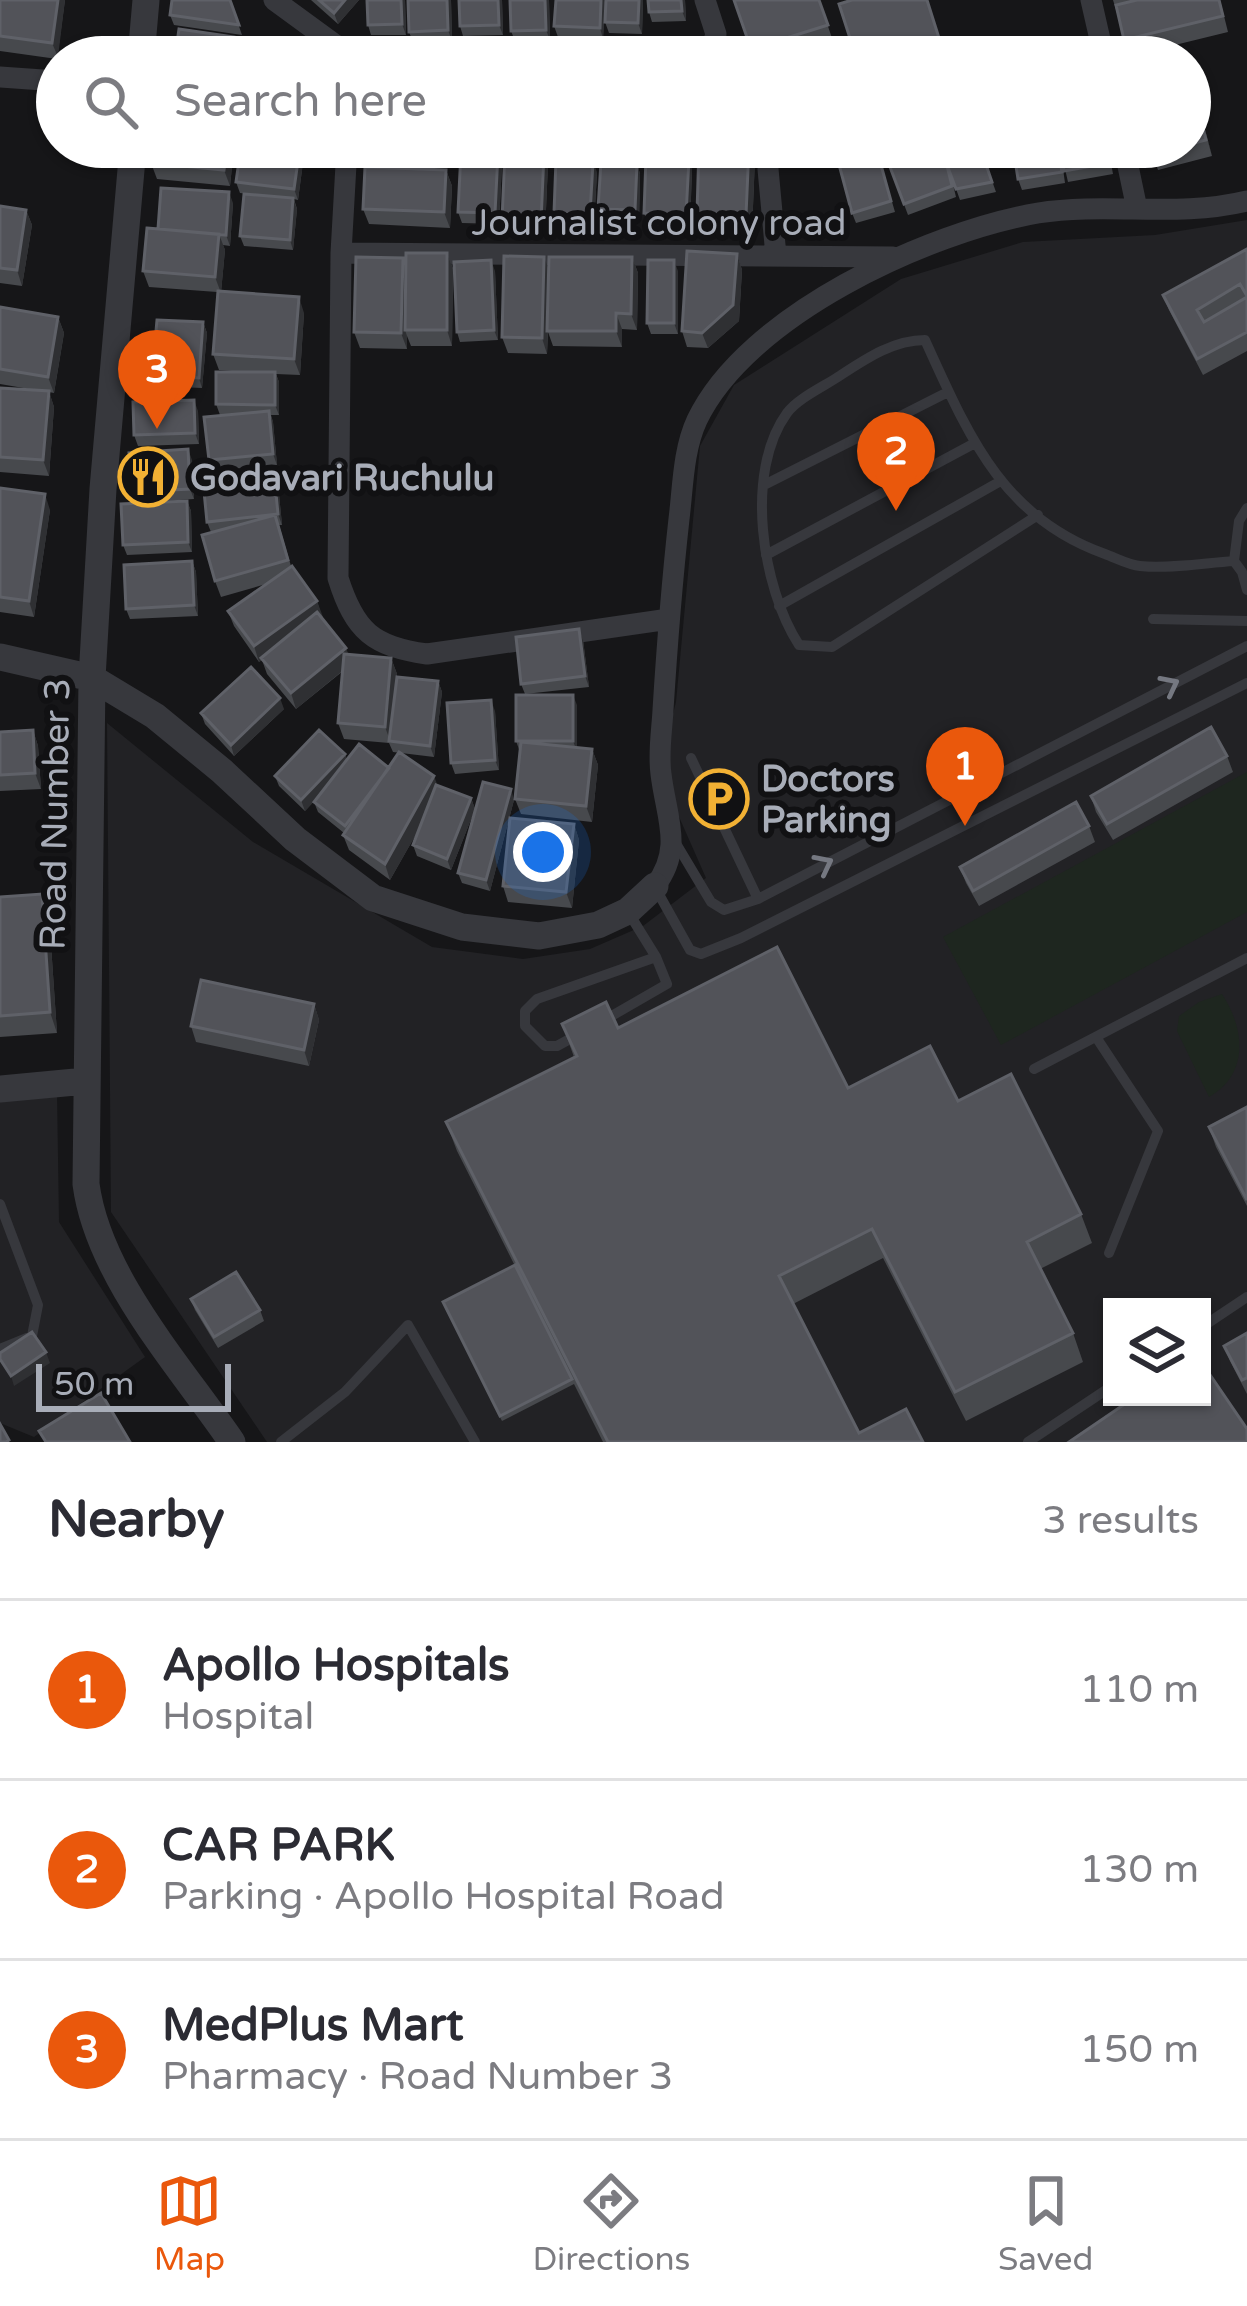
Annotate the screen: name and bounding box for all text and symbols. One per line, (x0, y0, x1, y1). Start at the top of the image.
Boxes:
search box (36, 36, 1211, 168)
icon: search (78, 69, 144, 135)
text: Search here (174, 75, 427, 129)
street label: Journalist colony road (472, 202, 846, 245)
pin: 3 (118, 330, 196, 429)
pin: 2 (857, 412, 935, 511)
restaurant icon: Godavari Ruchulu (117, 446, 179, 508)
place label: Godavari Ruchulu (190, 457, 494, 500)
one-way arrow (1158, 677, 1180, 700)
street label: Road Number 3 (32, 678, 79, 950)
pin: 1 (926, 727, 1004, 826)
place label: Doctors Parking (761, 758, 895, 842)
parking icon: Doctors Parking (688, 768, 750, 830)
your location (513, 822, 573, 882)
one-way arrow (811, 856, 833, 879)
map controls (1103, 1298, 1211, 1406)
button: layers (1103, 1298, 1211, 1406)
scale bar (36, 1358, 231, 1411)
text: 50 m (54, 1365, 134, 1404)
text: Nearby (48, 1489, 225, 1551)
text: 3 results (1042, 1497, 1199, 1544)
text: Apollo Hospitals (162, 1639, 510, 1693)
text: 1 (75, 1666, 99, 1713)
text: 110 m (1080, 1666, 1199, 1713)
text: Hospital (162, 1693, 314, 1740)
text: CAR PARK (162, 1819, 395, 1873)
text: 2 (75, 1846, 99, 1893)
text: 130 m (1080, 1846, 1199, 1893)
text: Parking · Apollo Hospital Road (162, 1873, 725, 1920)
text: MedPlus Mart (162, 1999, 463, 2053)
text: 3 (75, 2026, 99, 2073)
text: 150 m (1080, 2026, 1199, 2073)
text: Pharmacy · Road Number 3 (162, 2053, 673, 2100)
tab: Map (154, 2168, 225, 2279)
tab: Directions (533, 2168, 690, 2279)
tab: Saved (998, 2168, 1093, 2279)

